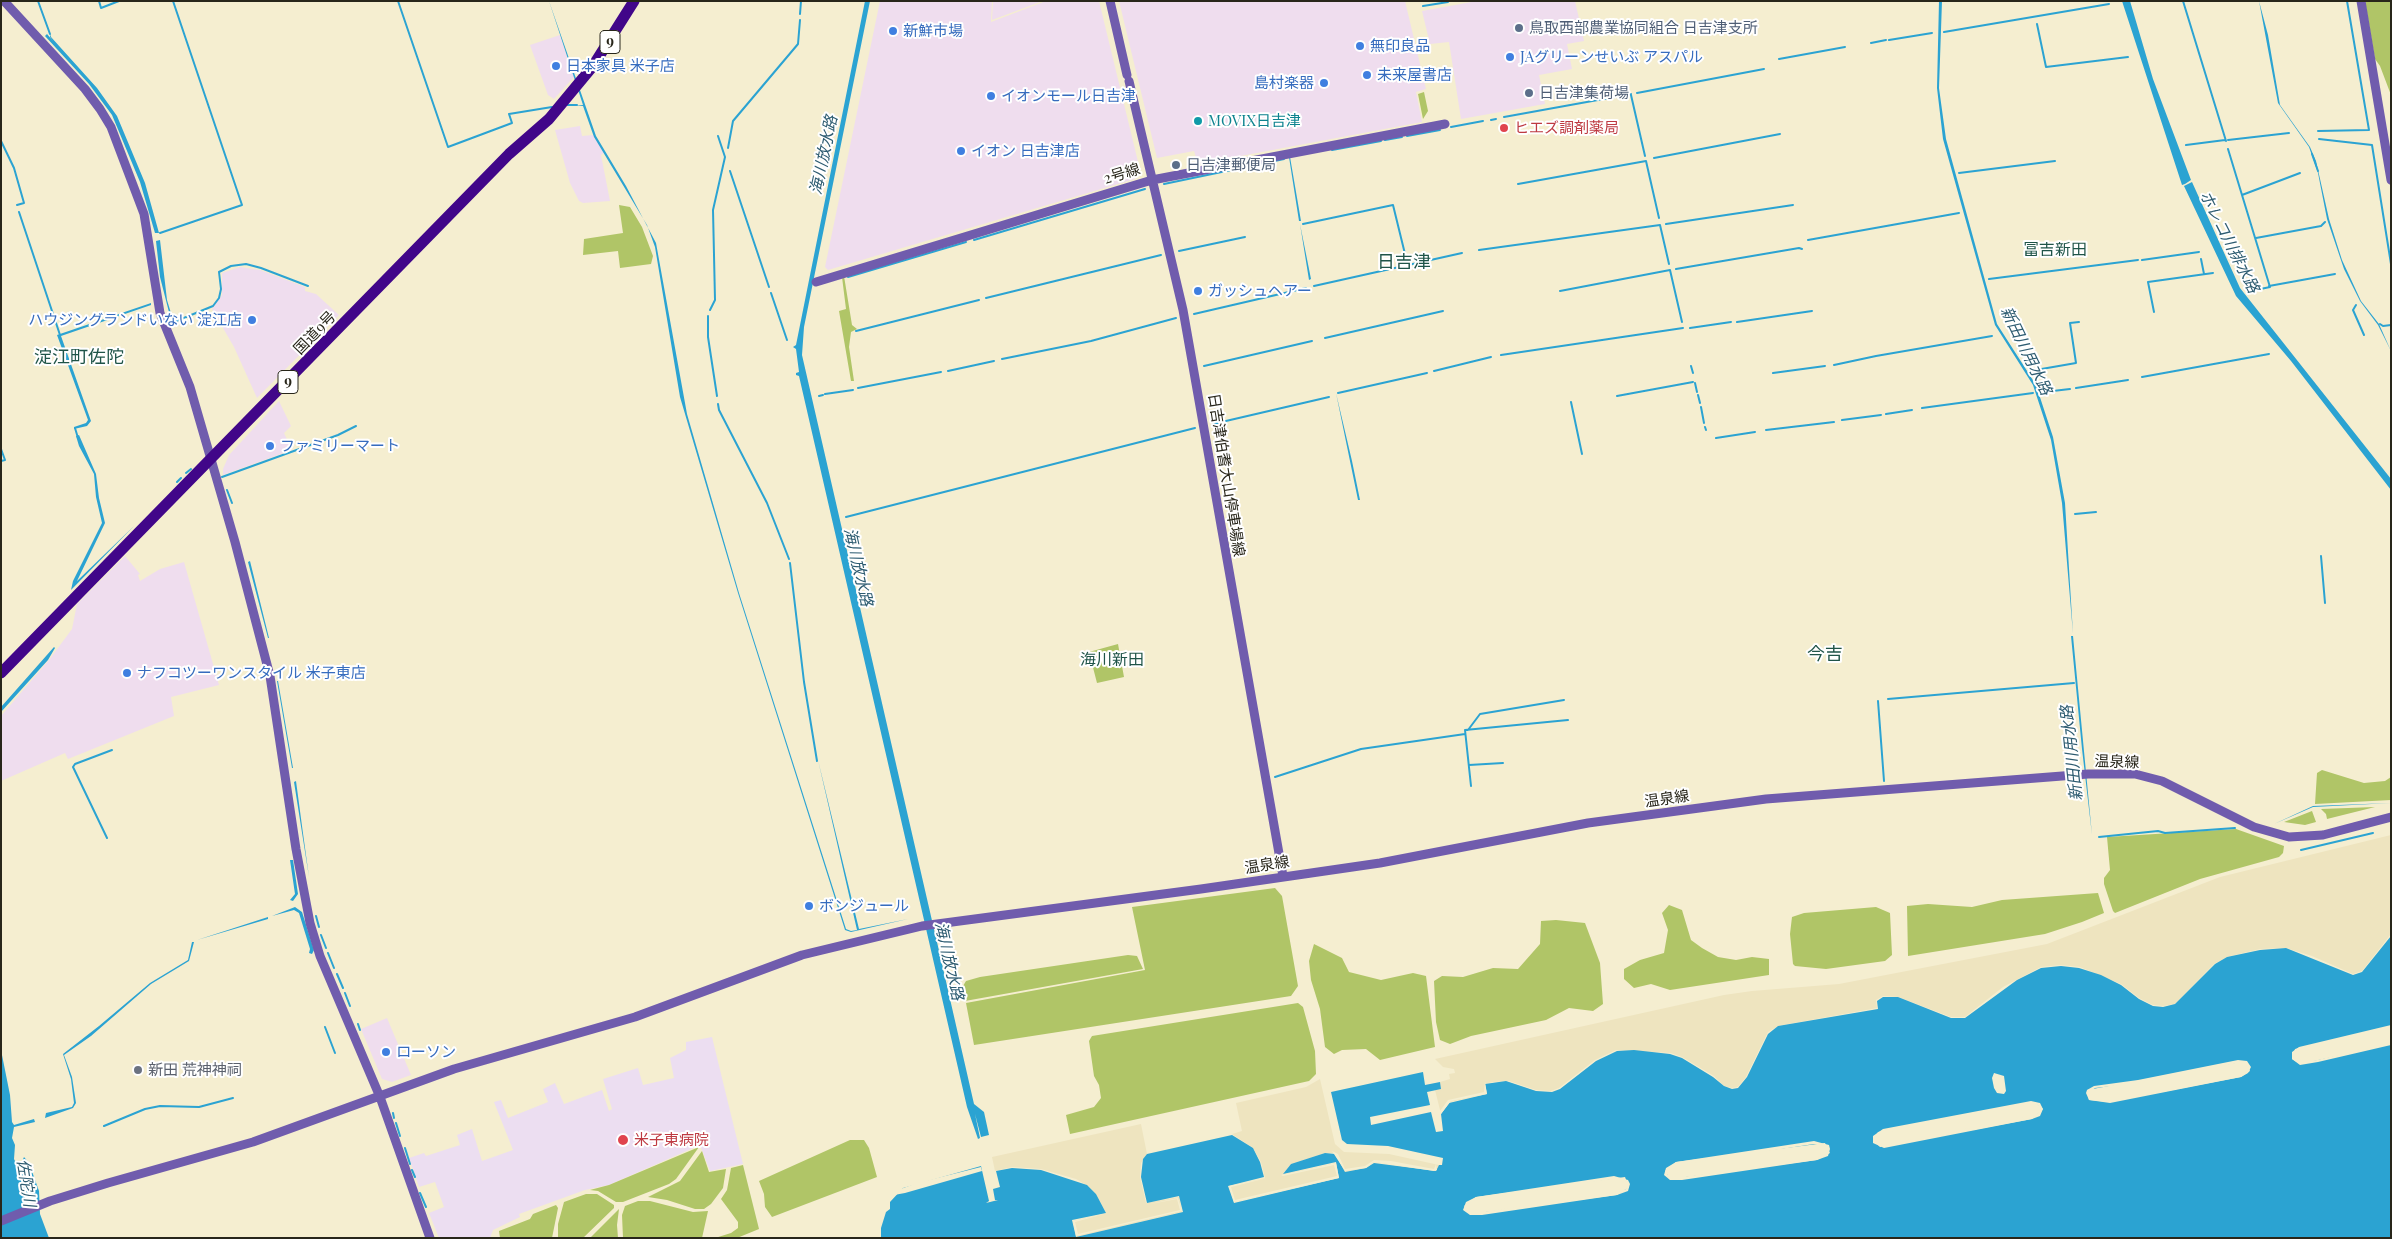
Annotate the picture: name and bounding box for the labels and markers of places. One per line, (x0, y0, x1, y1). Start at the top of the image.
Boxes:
place label: 鳥取西部農業協同組合 日吉津支所 (1529, 19, 1758, 37)
place label: 新鮮市場 (903, 22, 963, 40)
marker: 鳥取西部農業協同組合 日吉津支所 (1513, 22, 1525, 34)
marker: 新鮮市場 (887, 25, 899, 37)
place label: 無印良品 (1370, 37, 1430, 55)
marker: 無印良品 (1354, 40, 1366, 52)
place label: JAグリーンせいぶ アスパル (1520, 48, 1703, 66)
marker: JAグリーンせいぶ アスパル (1504, 51, 1516, 63)
place label: 日本家具 米子店 (566, 57, 675, 75)
marker: 日本家具 米子店 (550, 60, 562, 72)
place label: 未来屋書店 (1377, 66, 1452, 84)
marker: 未来屋書店 (1361, 69, 1373, 81)
place label: 島村楽器 (1254, 74, 1314, 92)
marker: 島村楽器 (1318, 77, 1330, 89)
place label: 日吉津集荷場 (1539, 84, 1629, 102)
place label: イオンモール日吉津 (1001, 87, 1136, 105)
marker: 日吉津集荷場 (1523, 87, 1535, 99)
marker: イオンモール日吉津 (985, 90, 997, 102)
place label: MOVIX日吉津 (1208, 112, 1301, 130)
marker: MOVIX日吉津 (1192, 115, 1204, 127)
place label: ヒエズ調剤薬局 (1514, 119, 1619, 137)
marker: ヒエズ調剤薬局 (1498, 122, 1510, 134)
place label: イオン 日吉津店 (971, 142, 1080, 160)
marker: イオン 日吉津店 (955, 145, 967, 157)
place label: 日吉津郵便局 (1186, 156, 1276, 174)
marker: 日吉津郵便局 (1170, 159, 1182, 171)
place label: ガッシュヘアー (1208, 282, 1312, 300)
marker: ガッシュヘアー (1192, 285, 1204, 297)
place label: ハウジングランドいない 淀江店 (28, 311, 242, 329)
marker: ハウジングランドいない 淀江店 (246, 314, 258, 326)
place label: ファミリーマート (280, 437, 400, 455)
marker: ファミリーマート (264, 440, 276, 452)
place label: ナフコツーワンスタイル 米子東店 (137, 664, 366, 682)
marker: ナフコツーワンスタイル 米子東店 (121, 667, 133, 679)
place label: ボンジュール (819, 897, 909, 915)
marker: ボンジュール (803, 900, 815, 912)
place label: ローソン (396, 1043, 456, 1061)
marker: ローソン (380, 1046, 392, 1058)
place label: 新田 荒神神祠 (148, 1061, 242, 1079)
marker: 新田 荒神神祠 (132, 1064, 144, 1076)
place label: 米子東病院 (634, 1131, 709, 1149)
marker: 米子東病院 (616, 1133, 630, 1147)

